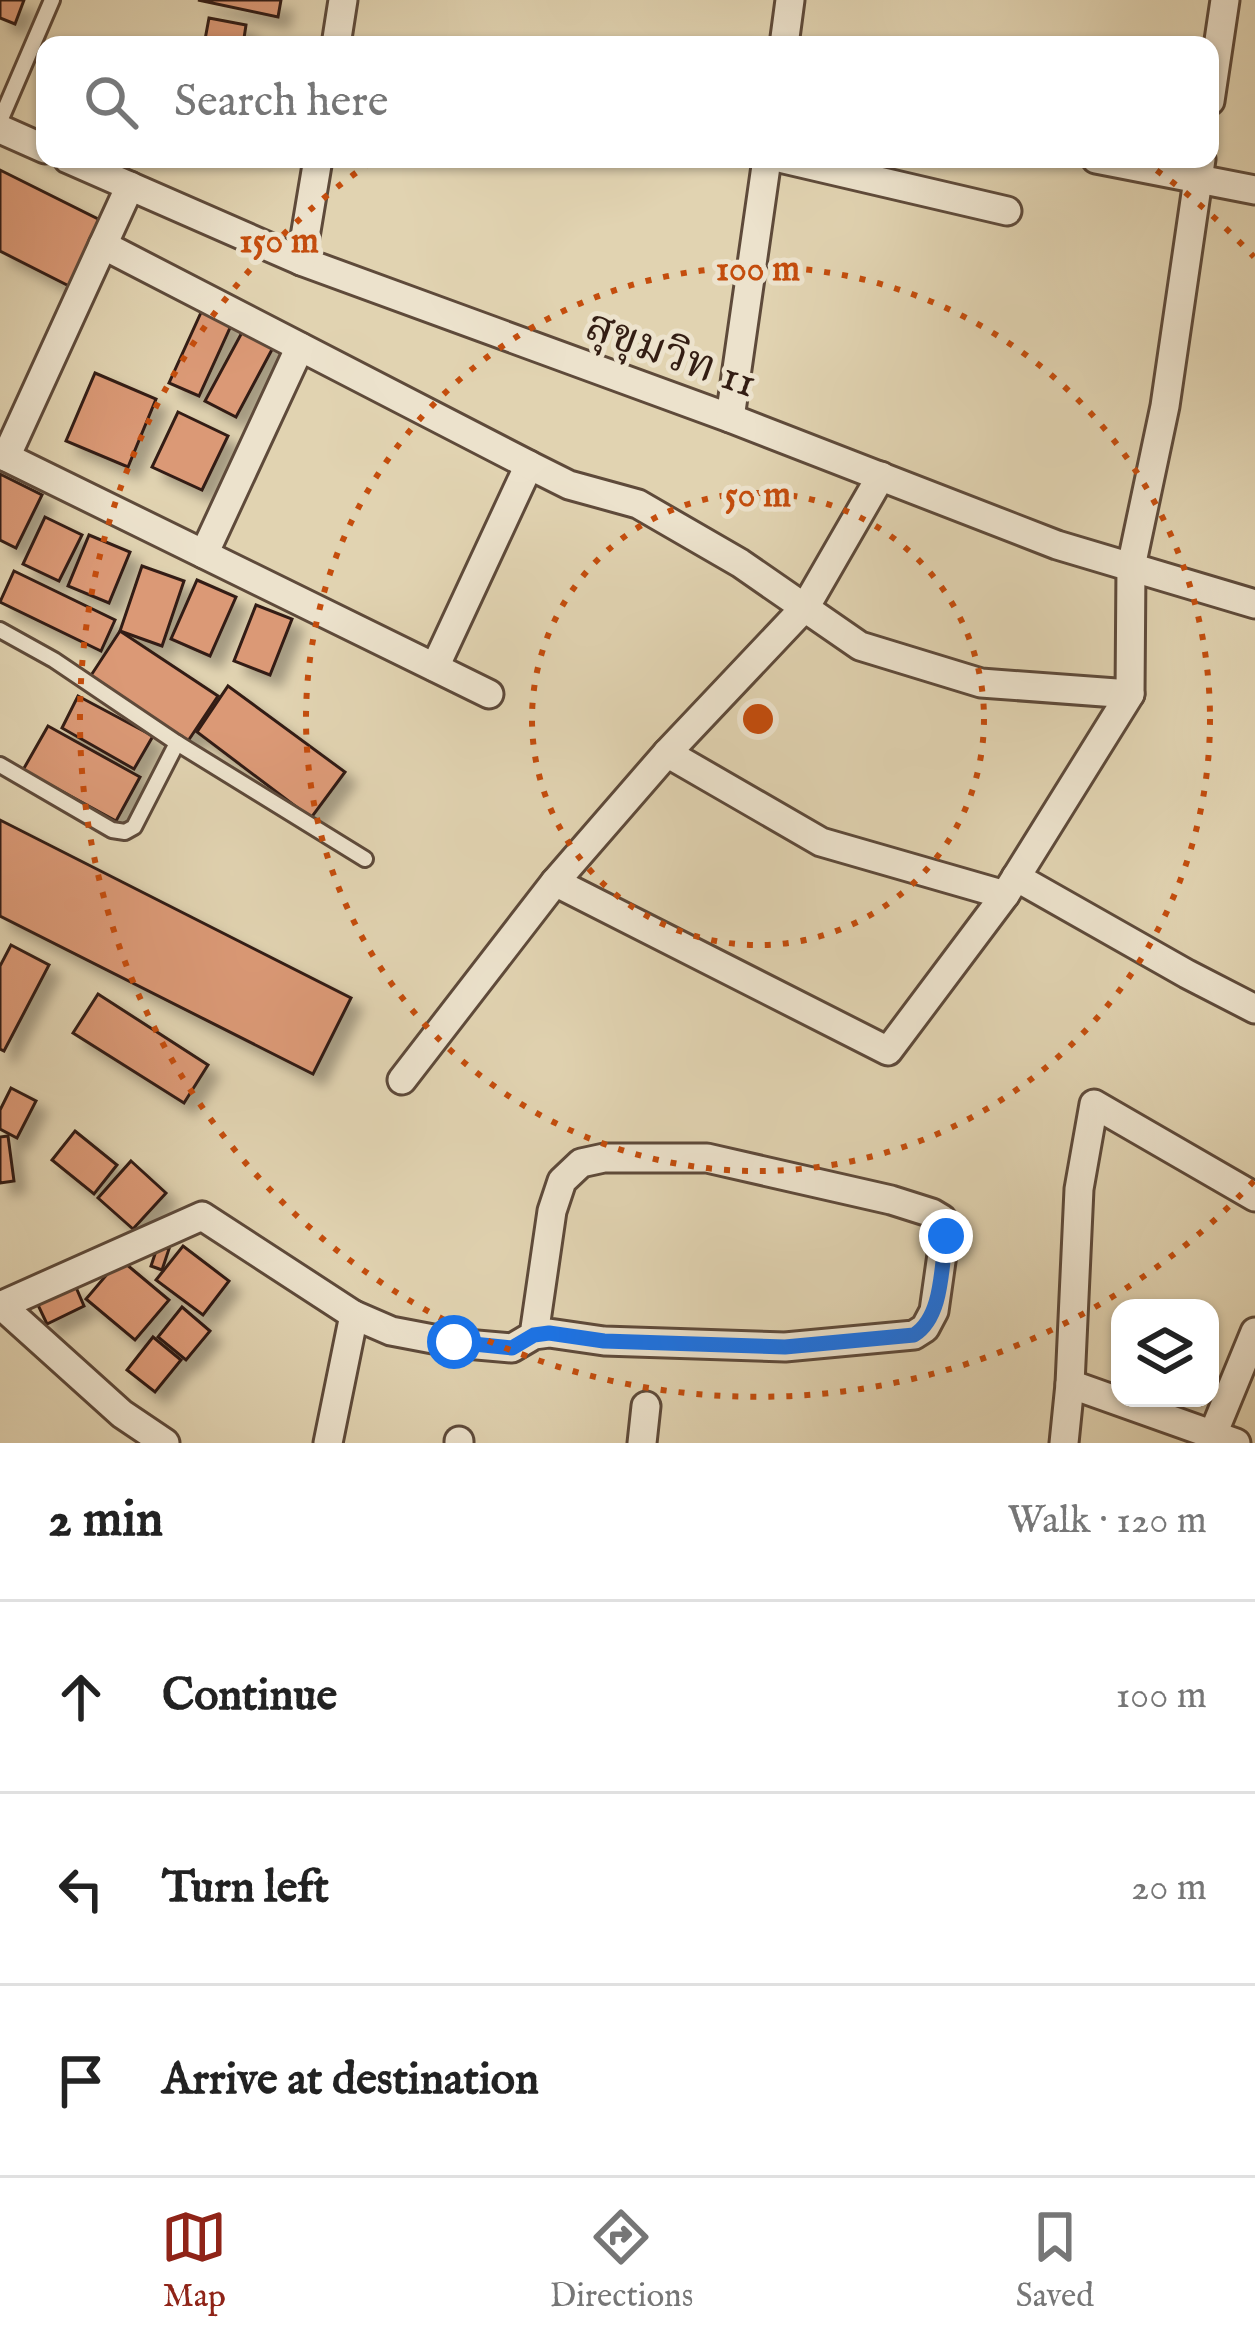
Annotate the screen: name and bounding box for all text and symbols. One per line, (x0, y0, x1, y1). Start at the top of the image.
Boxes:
search box (36, 36, 1219, 168)
icon: search (78, 69, 144, 135)
text: Search here (174, 74, 388, 131)
text: 150 m (239, 219, 319, 265)
text: 100 m (716, 247, 800, 293)
street label: สุขุมวิท 11 (577, 298, 764, 413)
text: 50 m (725, 473, 791, 519)
centre of rings (737, 698, 779, 740)
route end (919, 1209, 973, 1263)
map controls (1111, 1299, 1219, 1407)
button: layers (1111, 1299, 1219, 1407)
route start (427, 1315, 481, 1369)
text: 2 min (48, 1489, 163, 1554)
text: Walk · 120 m (1008, 1497, 1207, 1546)
icon: ahead (48, 1664, 114, 1730)
text: Continue (162, 1668, 337, 1725)
text: 100 m (1116, 1672, 1207, 1721)
icon: left (48, 1856, 114, 1922)
text: Turn left (162, 1860, 329, 1917)
text: 20 m (1131, 1864, 1207, 1913)
icon: arrive (48, 2048, 114, 2114)
text: Arrive at destination (162, 2052, 539, 2109)
tab: Map (161, 2204, 227, 2318)
tab: Directions (550, 2204, 693, 2318)
tab: Saved (1016, 2204, 1094, 2318)

